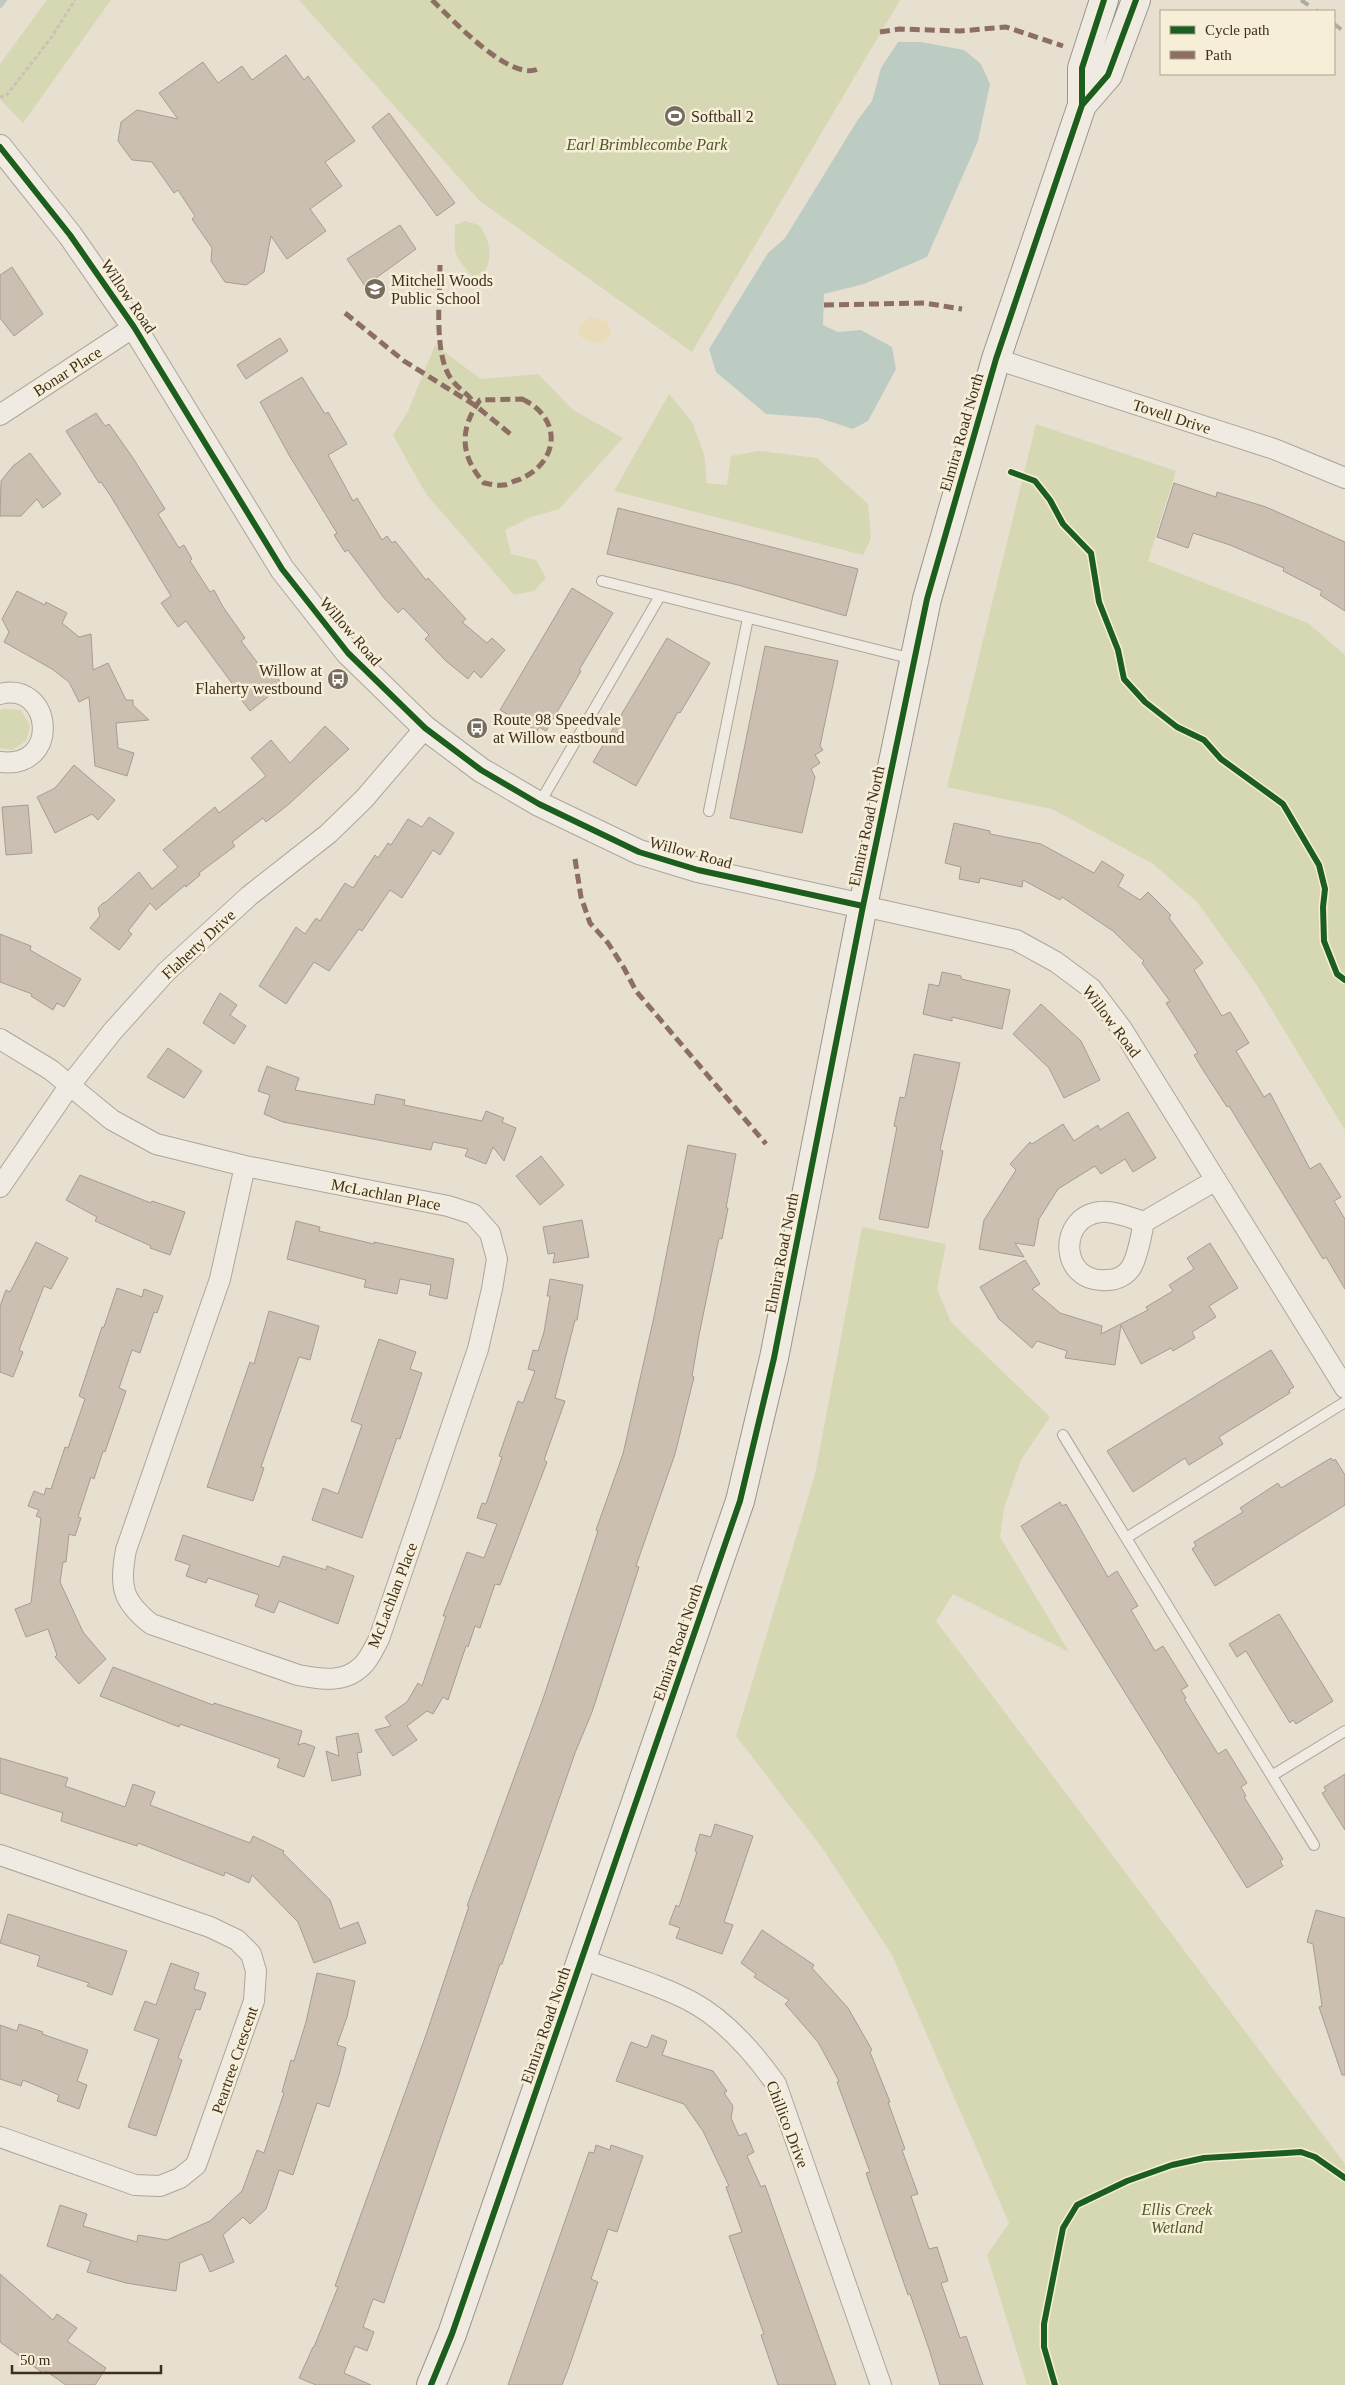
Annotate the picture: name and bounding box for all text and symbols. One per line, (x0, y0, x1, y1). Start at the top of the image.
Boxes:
legend (1160, 10, 1335, 75)
text: Cycle path (1205, 22, 1270, 38)
text: Path (1205, 47, 1232, 63)
sports icon: Softball 2 (663, 104, 687, 128)
place label: Softball 2 (691, 108, 754, 125)
park label: Earl Brimblecombe Park (566, 136, 728, 153)
street label: Willow Road (98, 256, 159, 336)
place label: Mitchell Woods Public School (391, 272, 493, 307)
school or university icon: Mitchell Woods Public School (363, 277, 387, 301)
street label: Bonar Place (30, 343, 105, 400)
street label: Elmira Road North (936, 371, 987, 493)
street label: Tovell Drive (1131, 396, 1213, 437)
street label: Willow Road (316, 594, 385, 669)
place label: Willow at Flaherty westbound (195, 662, 323, 698)
bus stop icon: Willow at Flaherty westbound (326, 667, 350, 691)
place label: Route 98 Speedvale at Willow eastbound (493, 711, 624, 746)
bus stop icon: Route 98 Speedvale at Willow eastbound (465, 716, 489, 740)
street label: Elmira Road North (845, 764, 888, 888)
street label: Willow Road (648, 833, 734, 872)
street label: Flaherty Drive (158, 906, 239, 983)
street label: Willow Road (1079, 982, 1144, 1060)
street label: McLachlan Place (330, 1176, 442, 1213)
street label: Elmira Road North (761, 1191, 802, 1315)
street label: McLachlan Place (365, 1540, 420, 1650)
street label: Elmira Road North (649, 1581, 705, 1703)
street label: Elmira Road North (517, 1964, 573, 2086)
street label: Peartree Crescent (208, 2004, 261, 2116)
street label: Chillico Drive (763, 2078, 812, 2170)
park label: Ellis Creek Wetland (1141, 2201, 1213, 2236)
scale bar (12, 2342, 161, 2374)
text: 50 m (20, 2352, 51, 2368)

